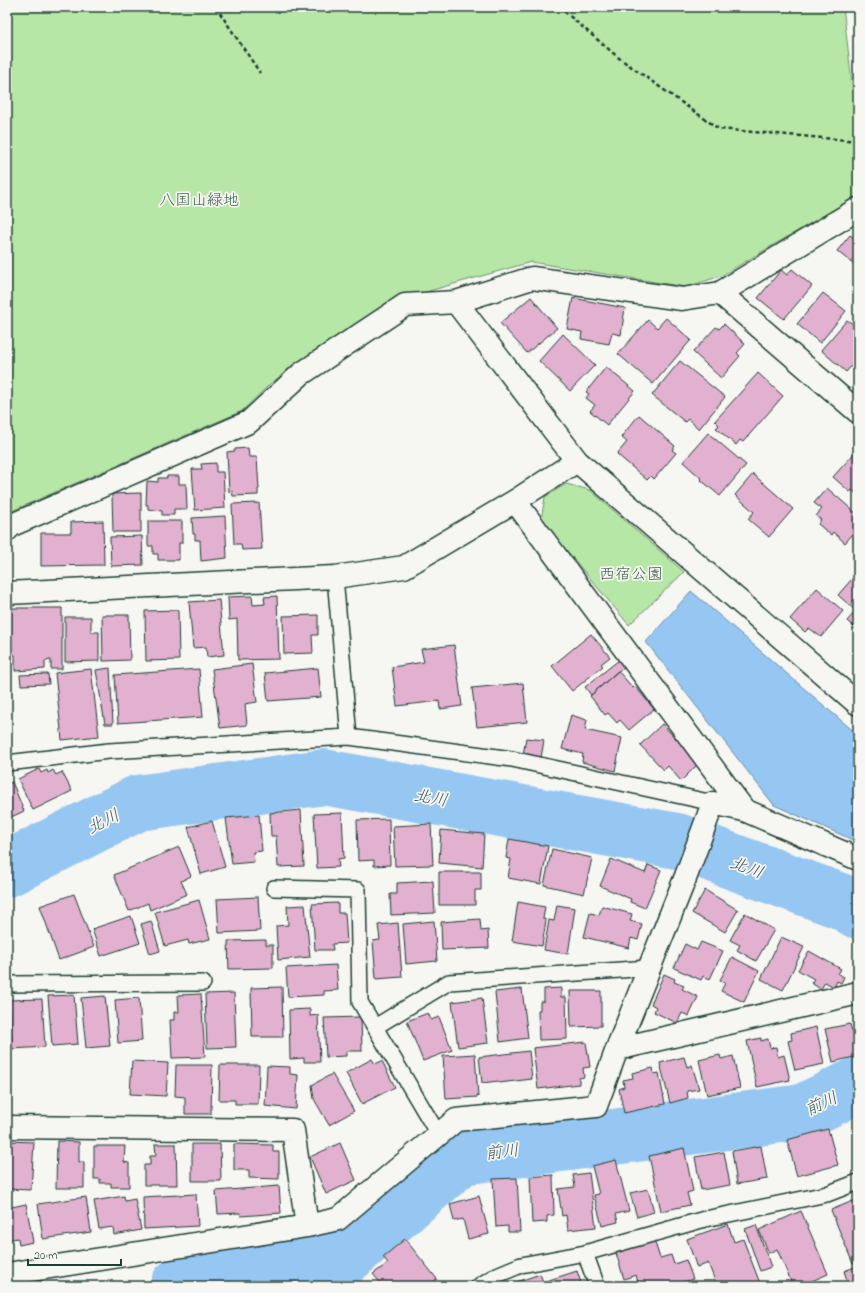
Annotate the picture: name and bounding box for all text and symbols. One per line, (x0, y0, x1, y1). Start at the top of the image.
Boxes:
park label: 八国山緑地 (159, 189, 239, 213)
park label: 西宿公園 (599, 563, 663, 587)
water label: 北川 (412, 783, 450, 814)
water label: 北川 (83, 803, 125, 841)
water label: 北川 (726, 851, 767, 886)
water label: 前川 (801, 1086, 842, 1123)
water label: 前川 (484, 1138, 521, 1167)
scale bar (28, 1241, 121, 1267)
text: 20 m (34, 1247, 57, 1265)

